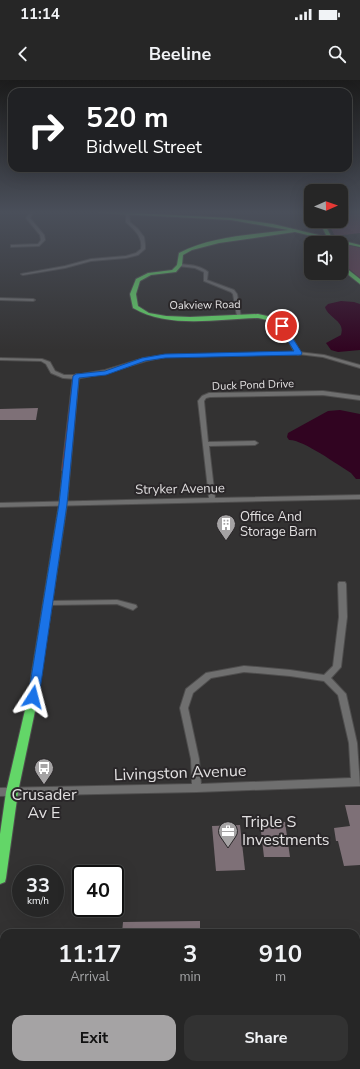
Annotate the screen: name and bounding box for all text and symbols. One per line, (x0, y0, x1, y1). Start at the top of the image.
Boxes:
text: 11:14 (20, 4, 60, 24)
text: Beeline (149, 42, 211, 66)
icon: back (12, 43, 34, 65)
icon: search (326, 43, 348, 65)
text: 520 m (86, 99, 169, 137)
icon: right (20, 104, 72, 156)
text: Bidwell Street (86, 135, 202, 159)
north arrow (304, 184, 348, 228)
map controls (304, 184, 348, 280)
button: sound (304, 236, 348, 280)
street label: Oakview Road (169, 297, 241, 313)
pin (265, 309, 299, 343)
icon: arrive (271, 315, 293, 337)
street label: Duck Pond Drive (212, 376, 294, 394)
street label: Stryker Avenue (135, 479, 225, 499)
place label: Office And Storage Barn (240, 508, 317, 541)
building icon: Office And Storage Barn (215, 513, 237, 541)
position arrow (12, 676, 54, 718)
bus stop icon: Crusader Av E (33, 757, 55, 785)
street label: Livingston Avenue (113, 760, 247, 786)
place label: Crusader Av E (11, 784, 77, 824)
place label: Triple S Investments (242, 811, 330, 851)
office icon: Triple S Investments (217, 820, 239, 848)
speed limit sign: 40 (72, 865, 124, 917)
text: 33 (26, 872, 50, 899)
text: km/h (27, 894, 49, 908)
text: 11:17 (58, 938, 121, 970)
text: 3 (183, 938, 197, 970)
text: 910 (259, 938, 302, 970)
text: Arrival (70, 968, 109, 986)
text: min (179, 968, 201, 986)
text: m (275, 968, 286, 986)
button: Exit (12, 1015, 176, 1061)
button: Share (184, 1015, 348, 1061)

